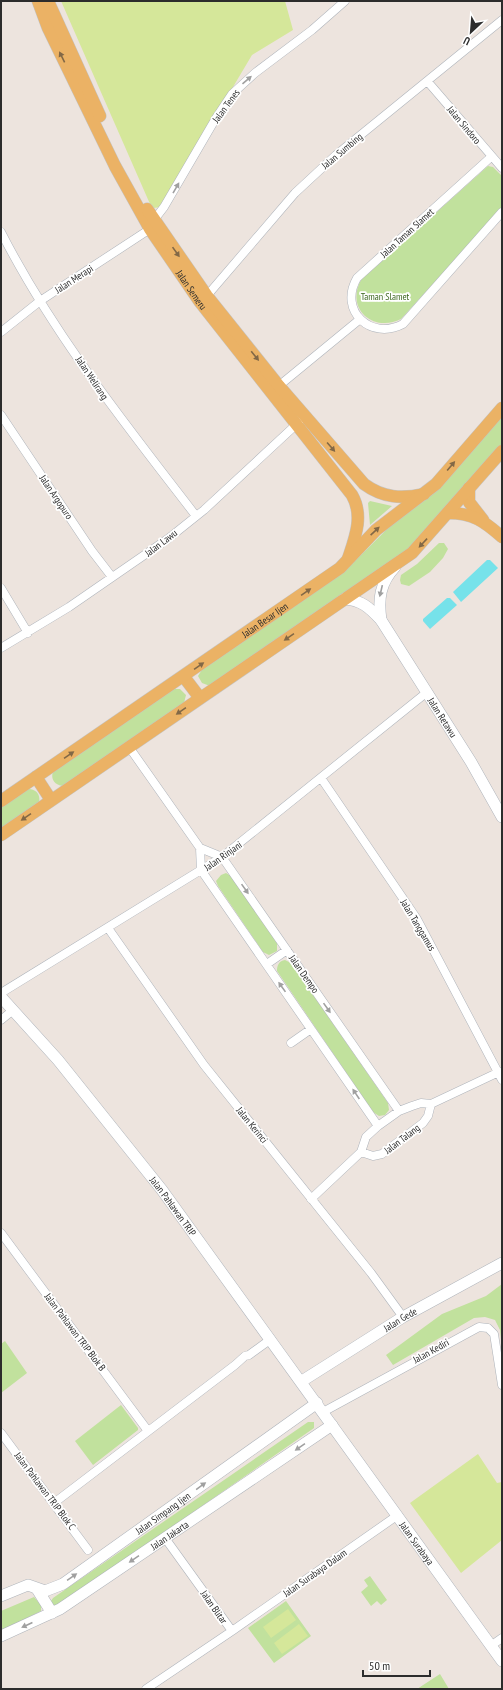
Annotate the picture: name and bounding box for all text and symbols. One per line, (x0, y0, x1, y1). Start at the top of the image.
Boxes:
north arrow (451, 12, 491, 52)
text: U (461, 33, 472, 49)
one-way arrow (59, 52, 65, 63)
one-way arrow (242, 75, 252, 84)
street label: Jalan Tenes (209, 86, 243, 126)
street label: Jalan Sindoro (444, 103, 484, 147)
street label: Jalan Sumbing (318, 130, 365, 173)
one-way arrow (172, 182, 179, 194)
street label: Jalan Taman Slamet (377, 205, 437, 261)
one-way arrow (172, 247, 180, 257)
street label: Jalan Merapi (52, 262, 96, 297)
street label: Jalan Semeru (173, 267, 210, 312)
park label: Taman Slamet (361, 290, 410, 303)
one-way arrow (250, 350, 259, 361)
street label: Jalan Welirang (72, 353, 111, 402)
one-way arrow (326, 441, 335, 452)
one-way arrow (447, 461, 456, 472)
street label: Jalan Argopuro (36, 471, 76, 522)
one-way arrow (370, 526, 380, 536)
street label: Jalan Lawu (141, 527, 180, 560)
one-way arrow (418, 538, 428, 548)
one-way arrow (378, 585, 384, 597)
one-way arrow (301, 588, 311, 596)
street label: Jalan Besar Ijen (238, 599, 290, 641)
one-way arrow (283, 633, 294, 641)
one-way arrow (194, 662, 204, 670)
street label: Jalan Retawu (425, 694, 460, 740)
one-way arrow (176, 707, 187, 715)
one-way arrow (63, 751, 74, 759)
one-way arrow (21, 813, 31, 821)
street label: Jalan Rinjani (201, 838, 244, 874)
one-way arrow (241, 884, 249, 895)
street label: Jalan Tanggamus (397, 896, 439, 954)
street label: Jalan Dempo (286, 952, 322, 996)
one-way arrow (278, 981, 286, 992)
one-way arrow (323, 1002, 331, 1013)
one-way arrow (352, 1089, 360, 1099)
street label: Jalan Kerinci (233, 1103, 271, 1146)
street label: Jalan Talang (381, 1121, 423, 1157)
street label: Jalan Pahlawan TRIP (146, 1173, 200, 1239)
street label: Jalan Pahlawan TRIP Blok B (41, 1290, 109, 1374)
street label: Jalan Gede (380, 1304, 419, 1335)
street label: Jalan Kediri (410, 1336, 451, 1367)
one-way arrow (294, 1443, 305, 1451)
street label: Jalan Pahlawan TRIP Blok C (11, 1449, 79, 1533)
one-way arrow (196, 1482, 206, 1490)
street label: Jalan Simpang Ijen (132, 1489, 193, 1537)
street label: Jalan Jakarta (147, 1517, 191, 1553)
street label: Jalan Surabaya (396, 1518, 437, 1568)
street label: Jalan Surabaya Dalam (280, 1546, 349, 1600)
one-way arrow (129, 1555, 139, 1563)
one-way arrow (67, 1573, 77, 1581)
street label: Jalan Blitar (197, 1587, 230, 1626)
one-way arrow (21, 1622, 32, 1628)
scale bar (363, 1652, 430, 1678)
text: 50 m (369, 1658, 390, 1673)

